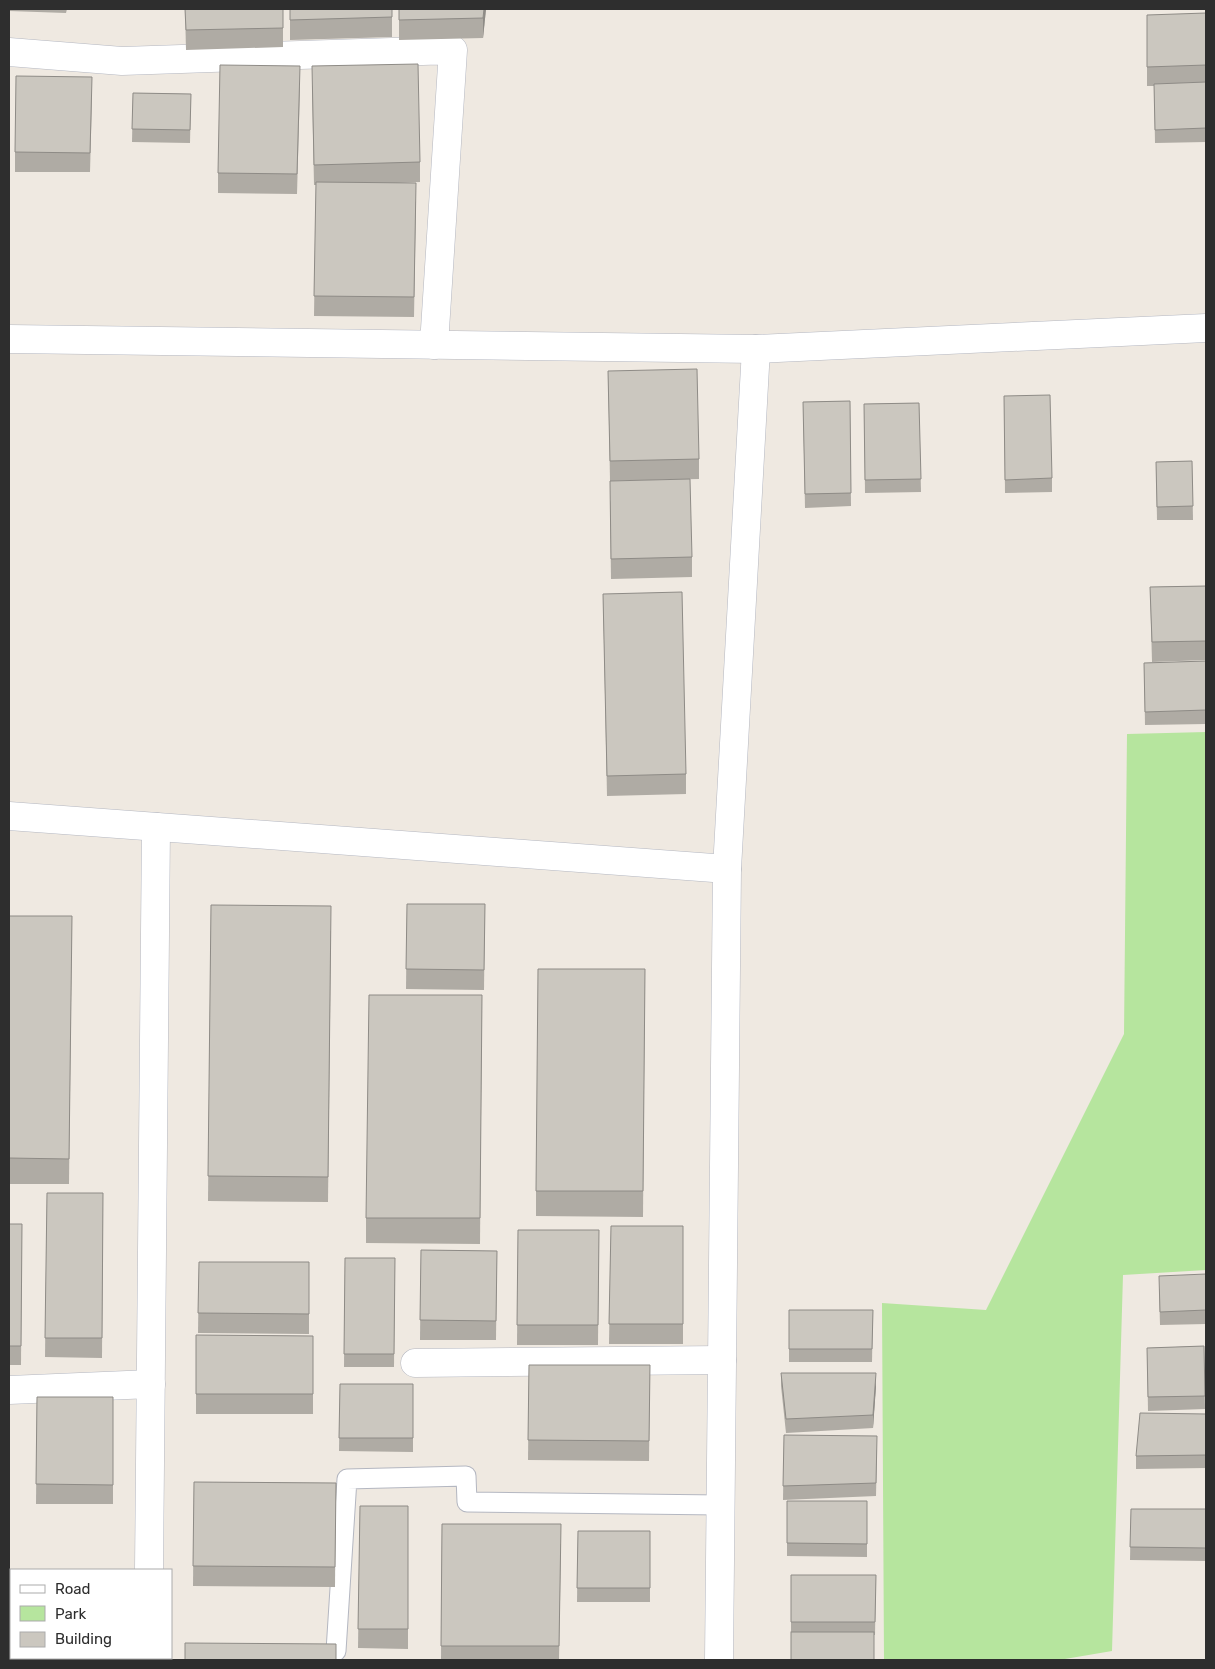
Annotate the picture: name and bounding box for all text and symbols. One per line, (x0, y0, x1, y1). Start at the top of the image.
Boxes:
legend (10, 1569, 172, 1659)
text: Road (55, 1580, 91, 1598)
text: Park (55, 1605, 86, 1623)
text: Building (55, 1630, 112, 1648)

